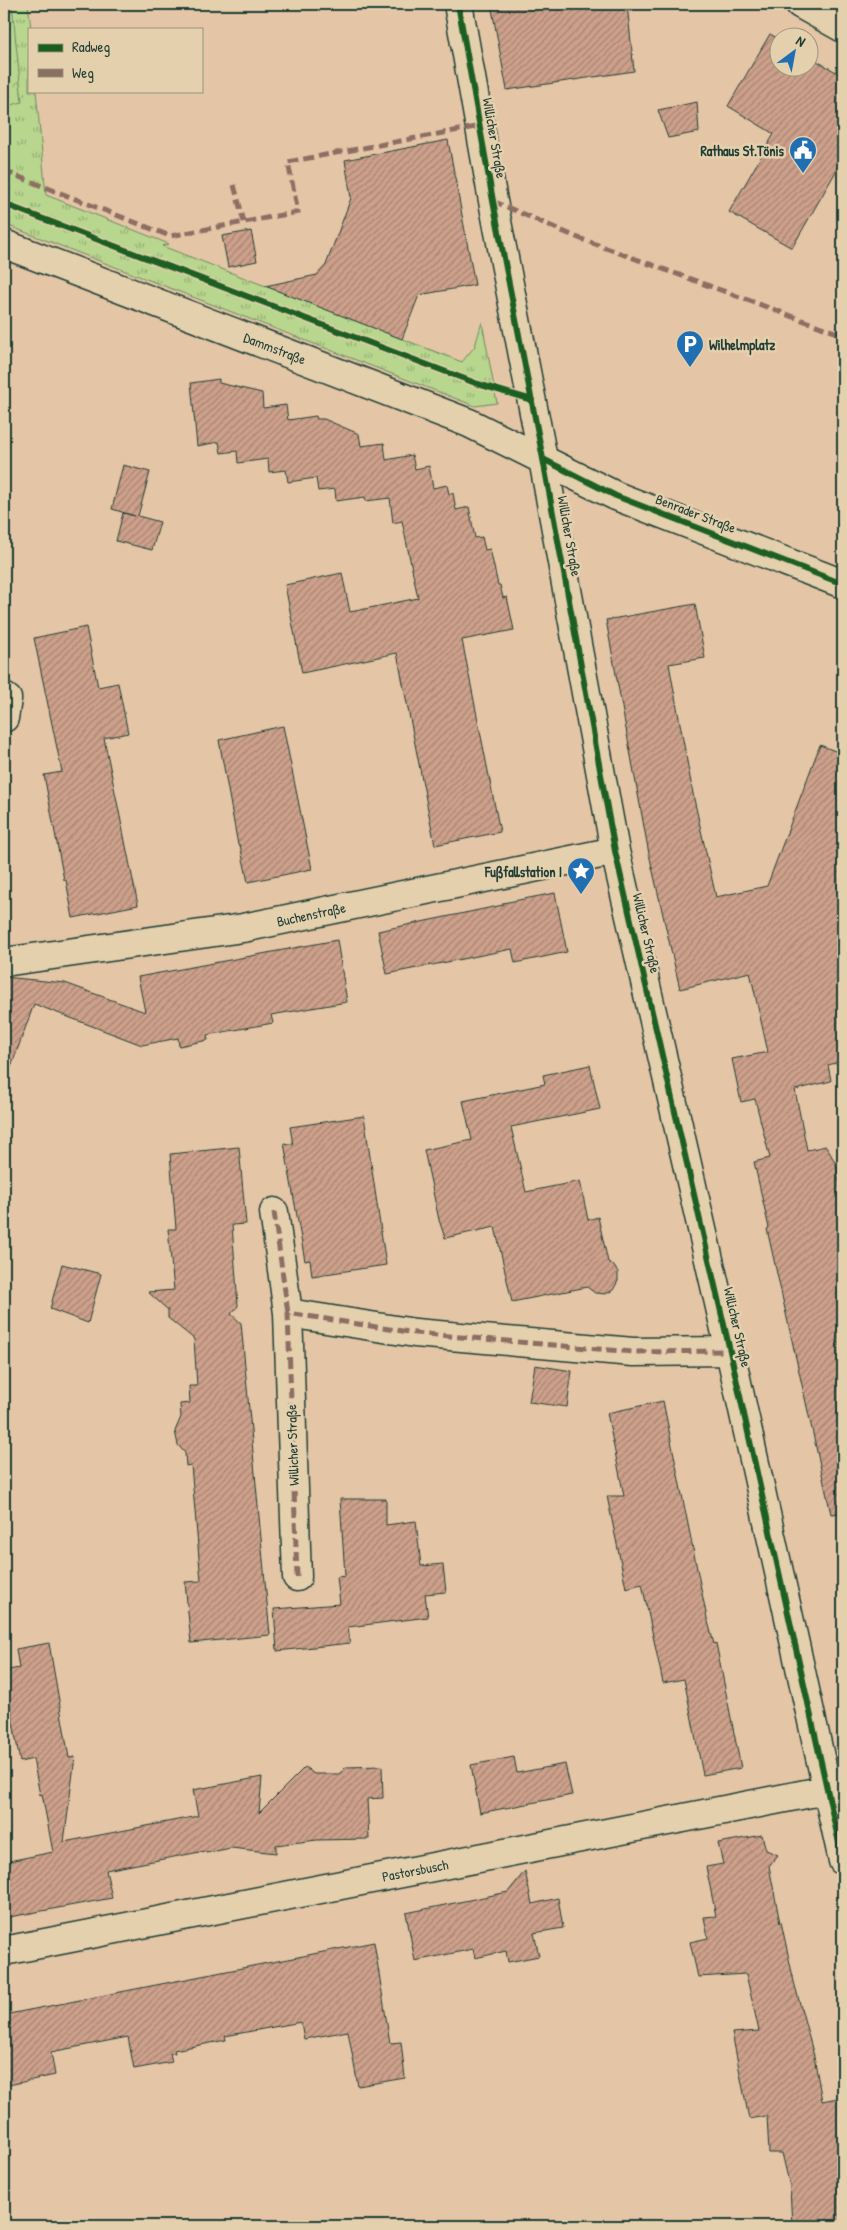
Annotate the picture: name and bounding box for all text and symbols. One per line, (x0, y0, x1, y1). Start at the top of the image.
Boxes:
legend (28, 28, 202, 92)
north arrow (770, 28, 820, 78)
text: N (793, 31, 810, 51)
text: Radweg (72, 36, 110, 57)
text: Weg (72, 62, 94, 83)
street label: Willicher Straße (478, 96, 512, 180)
public building icon: Rathaus St.Tönis (788, 135, 818, 174)
place label: Rathaus St.Tönis (700, 141, 785, 160)
street label: Dammstraße (241, 327, 309, 370)
parking icon: Wilhelmplatz (675, 329, 705, 368)
place label: Wilhelmplatz (709, 335, 775, 356)
street label: Benrader Straße (653, 489, 739, 538)
street label: Willicher Straße (553, 494, 587, 578)
place icon: Fußfallstation I (566, 856, 596, 895)
place label: Fußfallstation I (484, 862, 562, 883)
street label: Willicher Straße (628, 891, 666, 975)
street label: Buchenstraße (275, 897, 348, 932)
street label: Willicher Straße (719, 1285, 757, 1369)
street label: Willicher Straße (281, 1403, 304, 1486)
street label: Pastorsbusch (380, 1854, 450, 1886)

